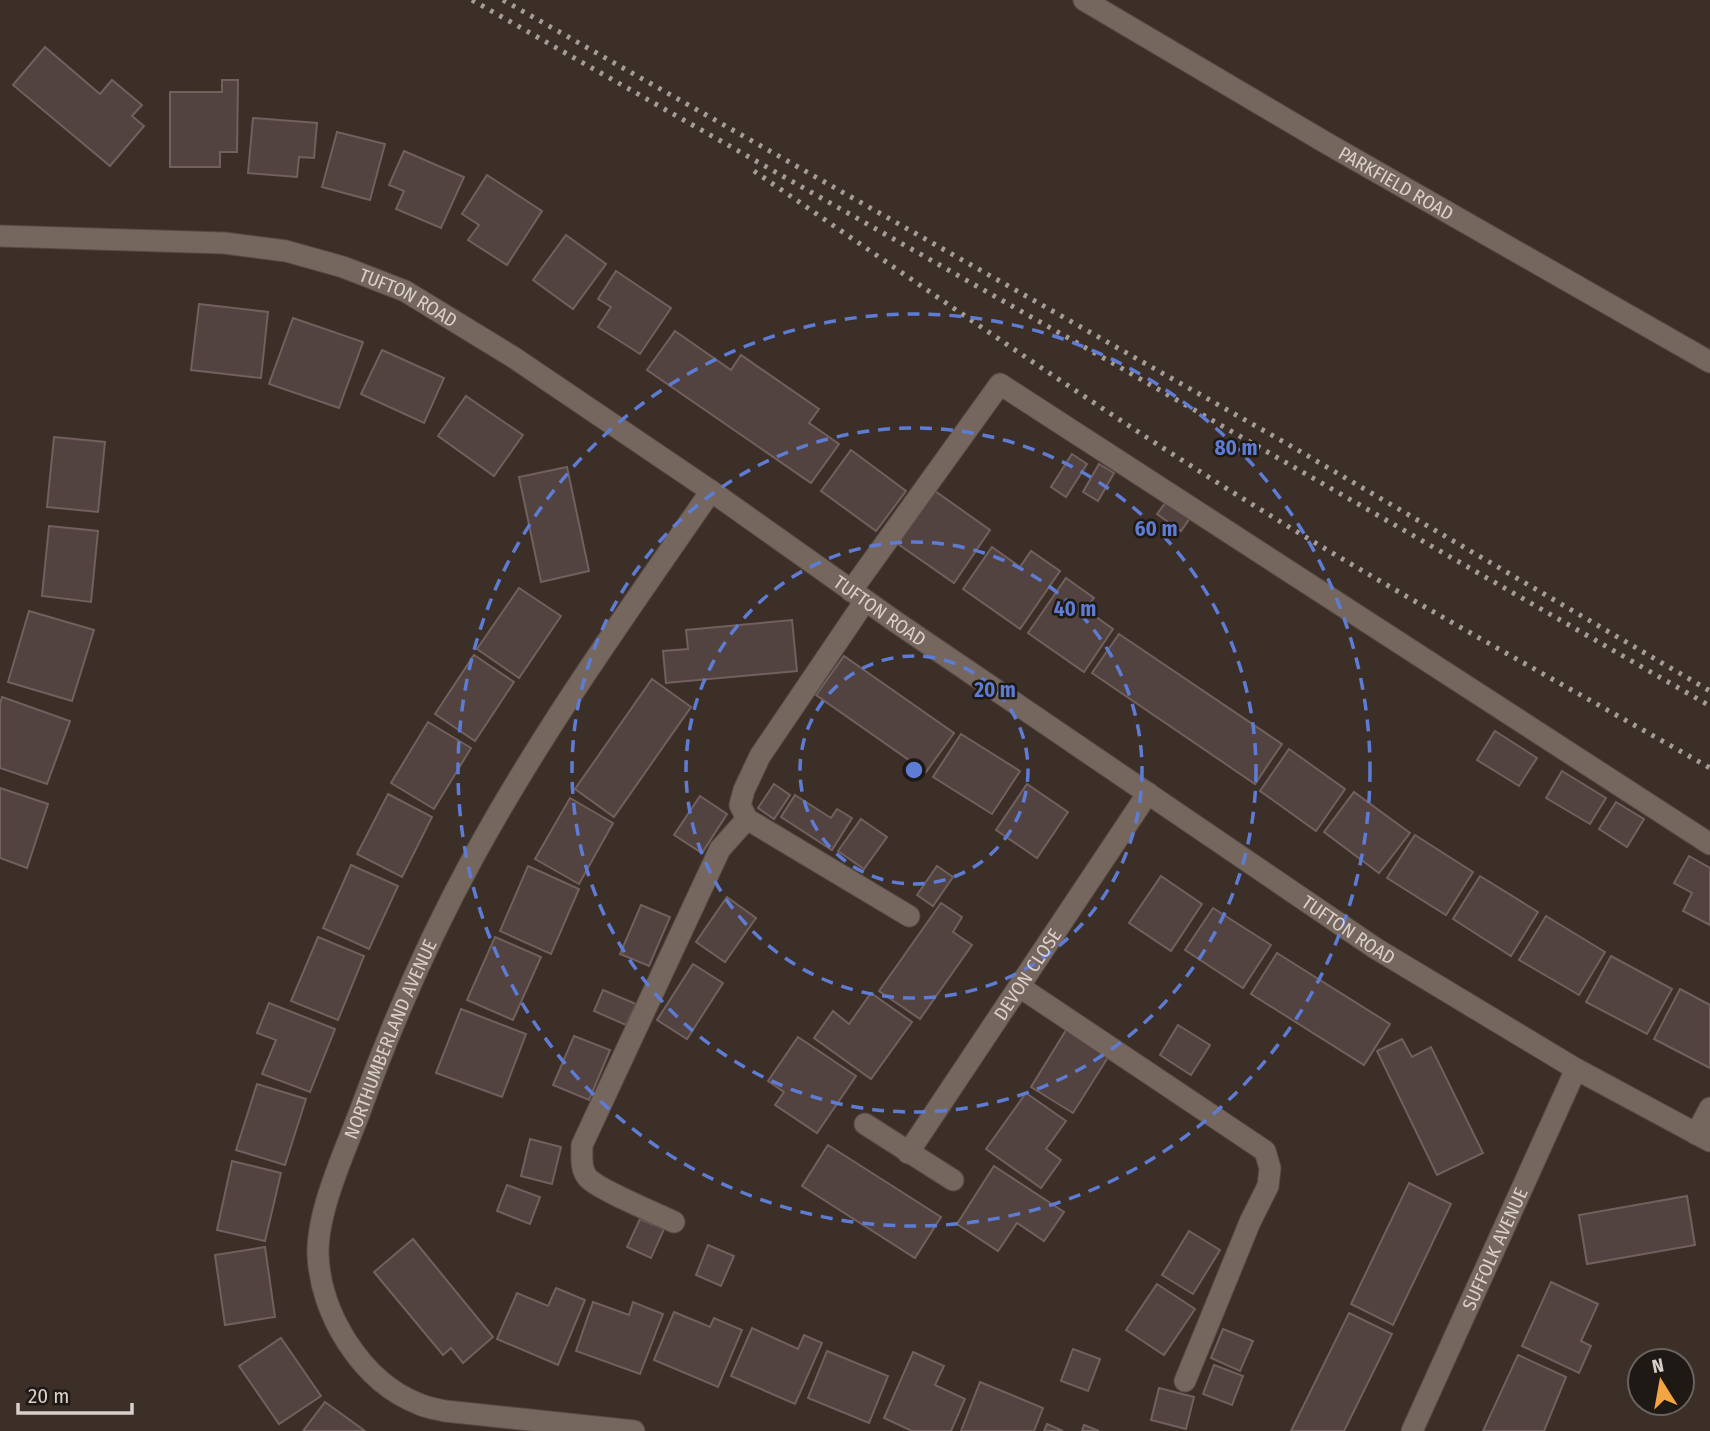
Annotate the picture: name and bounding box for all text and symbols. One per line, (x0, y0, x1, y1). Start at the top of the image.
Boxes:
street label: PARKFIELD ROAD (1335, 142, 1458, 225)
street label: TUFTON ROAD (356, 263, 461, 332)
text: 80 m (1215, 435, 1257, 461)
text: 60 m (1135, 516, 1177, 542)
street label: TUFTON ROAD (829, 571, 930, 651)
text: 40 m (1054, 596, 1096, 622)
text: 20 m (973, 677, 1016, 703)
centre of rings (902, 758, 926, 782)
street label: TUFTON ROAD (1297, 891, 1399, 969)
street label: DEVON CLOSE (989, 924, 1066, 1024)
street label: NORTHUMBERLAND AVENUE (339, 936, 442, 1142)
street label: SUFFOLK AVENUE (1457, 1184, 1533, 1314)
north arrow (1626, 1347, 1696, 1417)
text: N (1650, 1353, 1666, 1378)
scale bar (18, 1372, 131, 1416)
text: 20 m (28, 1383, 69, 1409)

